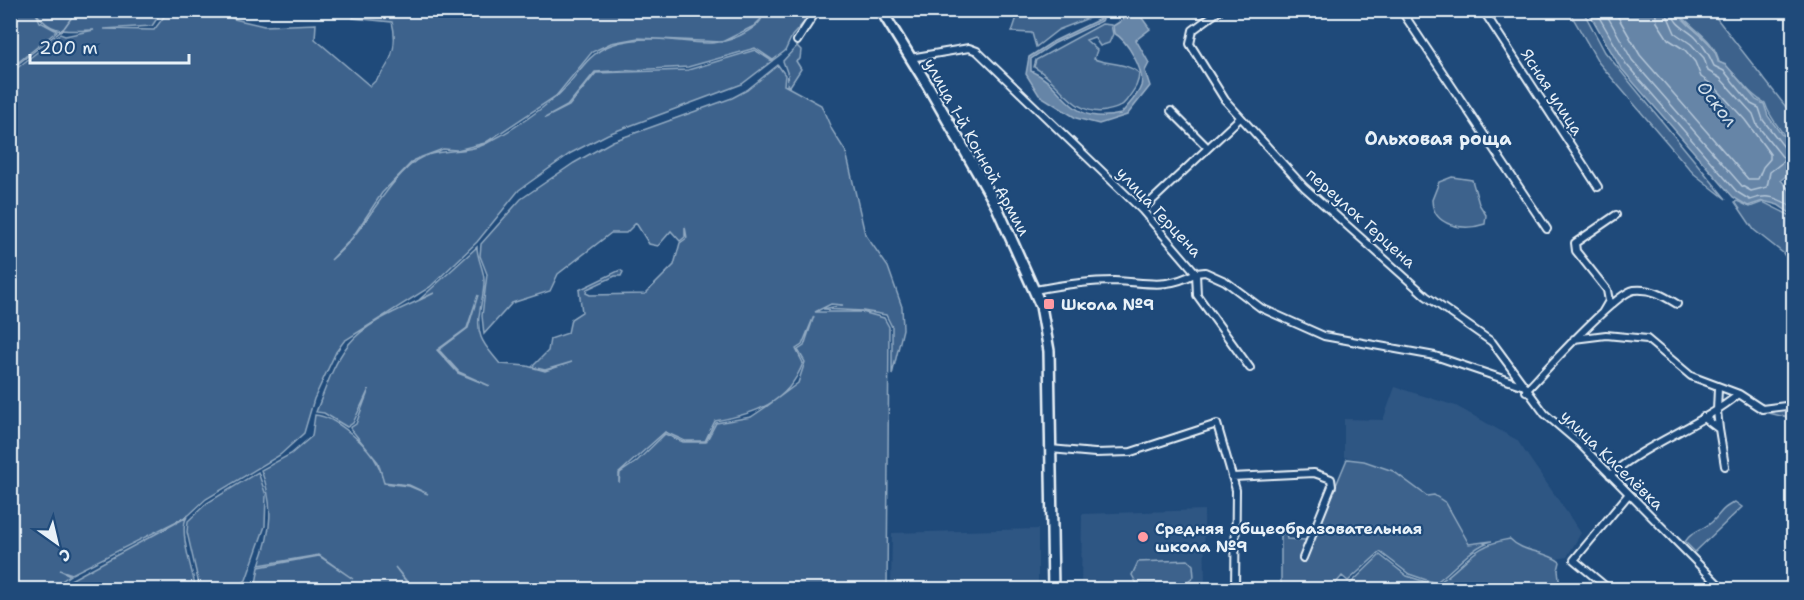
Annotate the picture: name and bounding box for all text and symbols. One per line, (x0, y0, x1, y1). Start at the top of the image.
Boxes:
scale bar (30, 27, 189, 65)
text: 200 m (39, 36, 98, 60)
street label: Ясная улица (1516, 45, 1588, 139)
street label: улица 1-й Конной Армии (919, 55, 1035, 239)
water label: Оскол (1691, 76, 1743, 132)
district label: Ольховая роща (1364, 127, 1512, 151)
street label: улица Герцена (1112, 162, 1206, 262)
street label: переулок Герцена (1302, 163, 1420, 273)
place label: Школа №9 (1061, 294, 1154, 315)
marker: Школа №9 (1042, 297, 1056, 311)
street label: улица Киселёвка (1556, 405, 1668, 515)
north arrow (27, 513, 87, 573)
place label: Средняя общеобразовательная школа №9 (1155, 518, 1422, 557)
marker: Средняя общеобразовательная школа №9 (1136, 530, 1150, 544)
text: С (55, 544, 75, 567)

